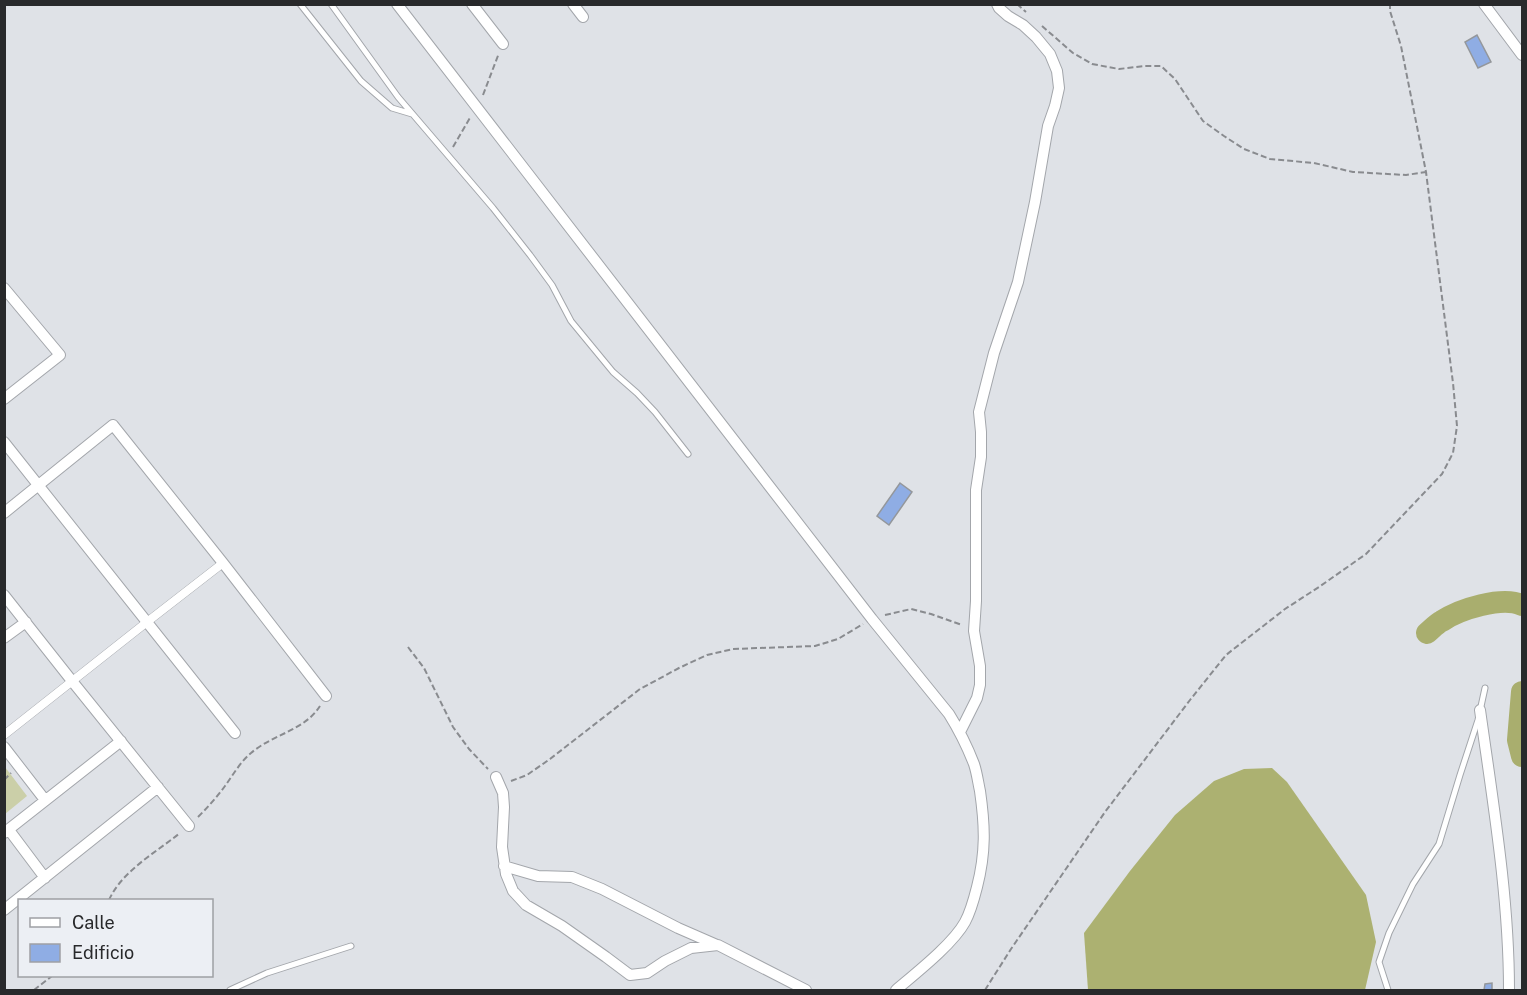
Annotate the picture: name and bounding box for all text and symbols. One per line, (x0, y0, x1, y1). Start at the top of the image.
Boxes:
legend (18, 899, 213, 977)
text: Calle (72, 912, 115, 933)
text: Edificio (72, 942, 134, 963)

